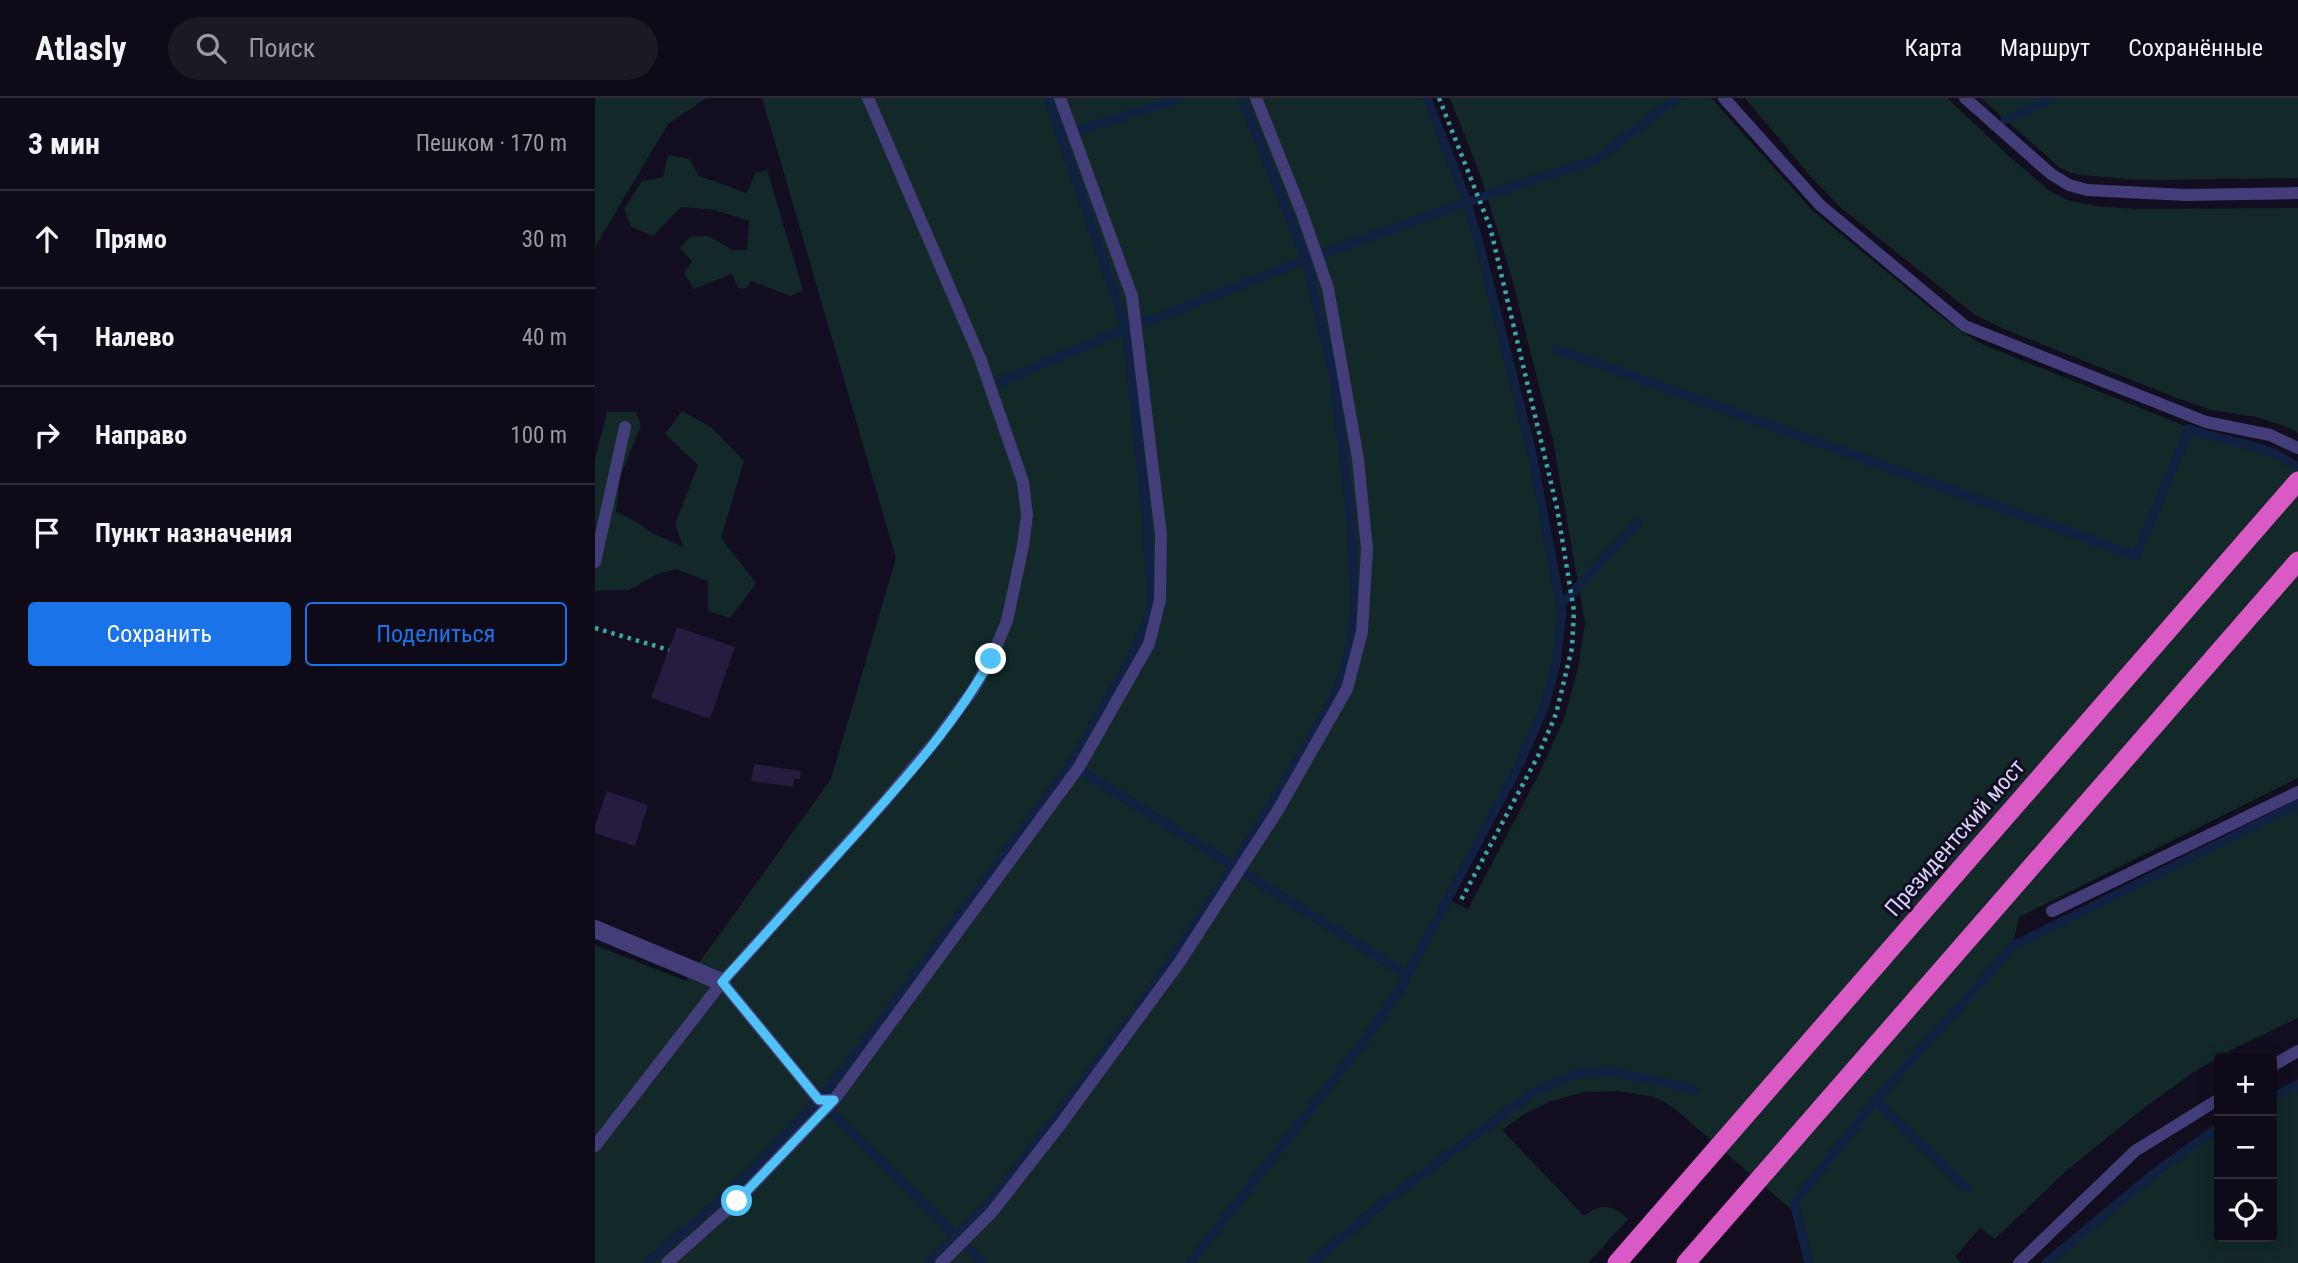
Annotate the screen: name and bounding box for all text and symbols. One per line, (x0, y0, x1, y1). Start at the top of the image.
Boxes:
search box (168, 17, 658, 80)
text: Atlasly (35, 29, 126, 68)
icon: search (192, 29, 230, 67)
text: Поиск (248, 33, 315, 63)
text: Карта (1905, 34, 1962, 62)
text: Маршрут (2000, 34, 2090, 62)
text: Сохранённые (2128, 34, 2263, 62)
text: 3 мин (28, 126, 100, 161)
text: Пешком · 170 m (416, 130, 567, 157)
icon: ahead (28, 220, 66, 258)
text: Прямо (95, 224, 167, 254)
text: 30 m (522, 226, 567, 253)
icon: left (28, 318, 66, 356)
text: Налево (95, 322, 175, 352)
text: 40 m (522, 324, 567, 351)
icon: right (28, 416, 66, 454)
text: Направо (95, 420, 187, 450)
text: 100 m (510, 422, 567, 449)
icon: arrive (28, 514, 66, 552)
text: Пункт назначения (95, 518, 293, 548)
button: Сохранить (28, 602, 291, 666)
button: Поделиться (305, 602, 567, 666)
route end (975, 643, 1006, 674)
street label: Президентский мост (1879, 754, 2031, 922)
map controls (2214, 1053, 2277, 1242)
button: + (2214, 1053, 2277, 1116)
button: − (2214, 1116, 2277, 1179)
button: locate (2214, 1179, 2277, 1242)
route start (721, 1185, 752, 1216)

